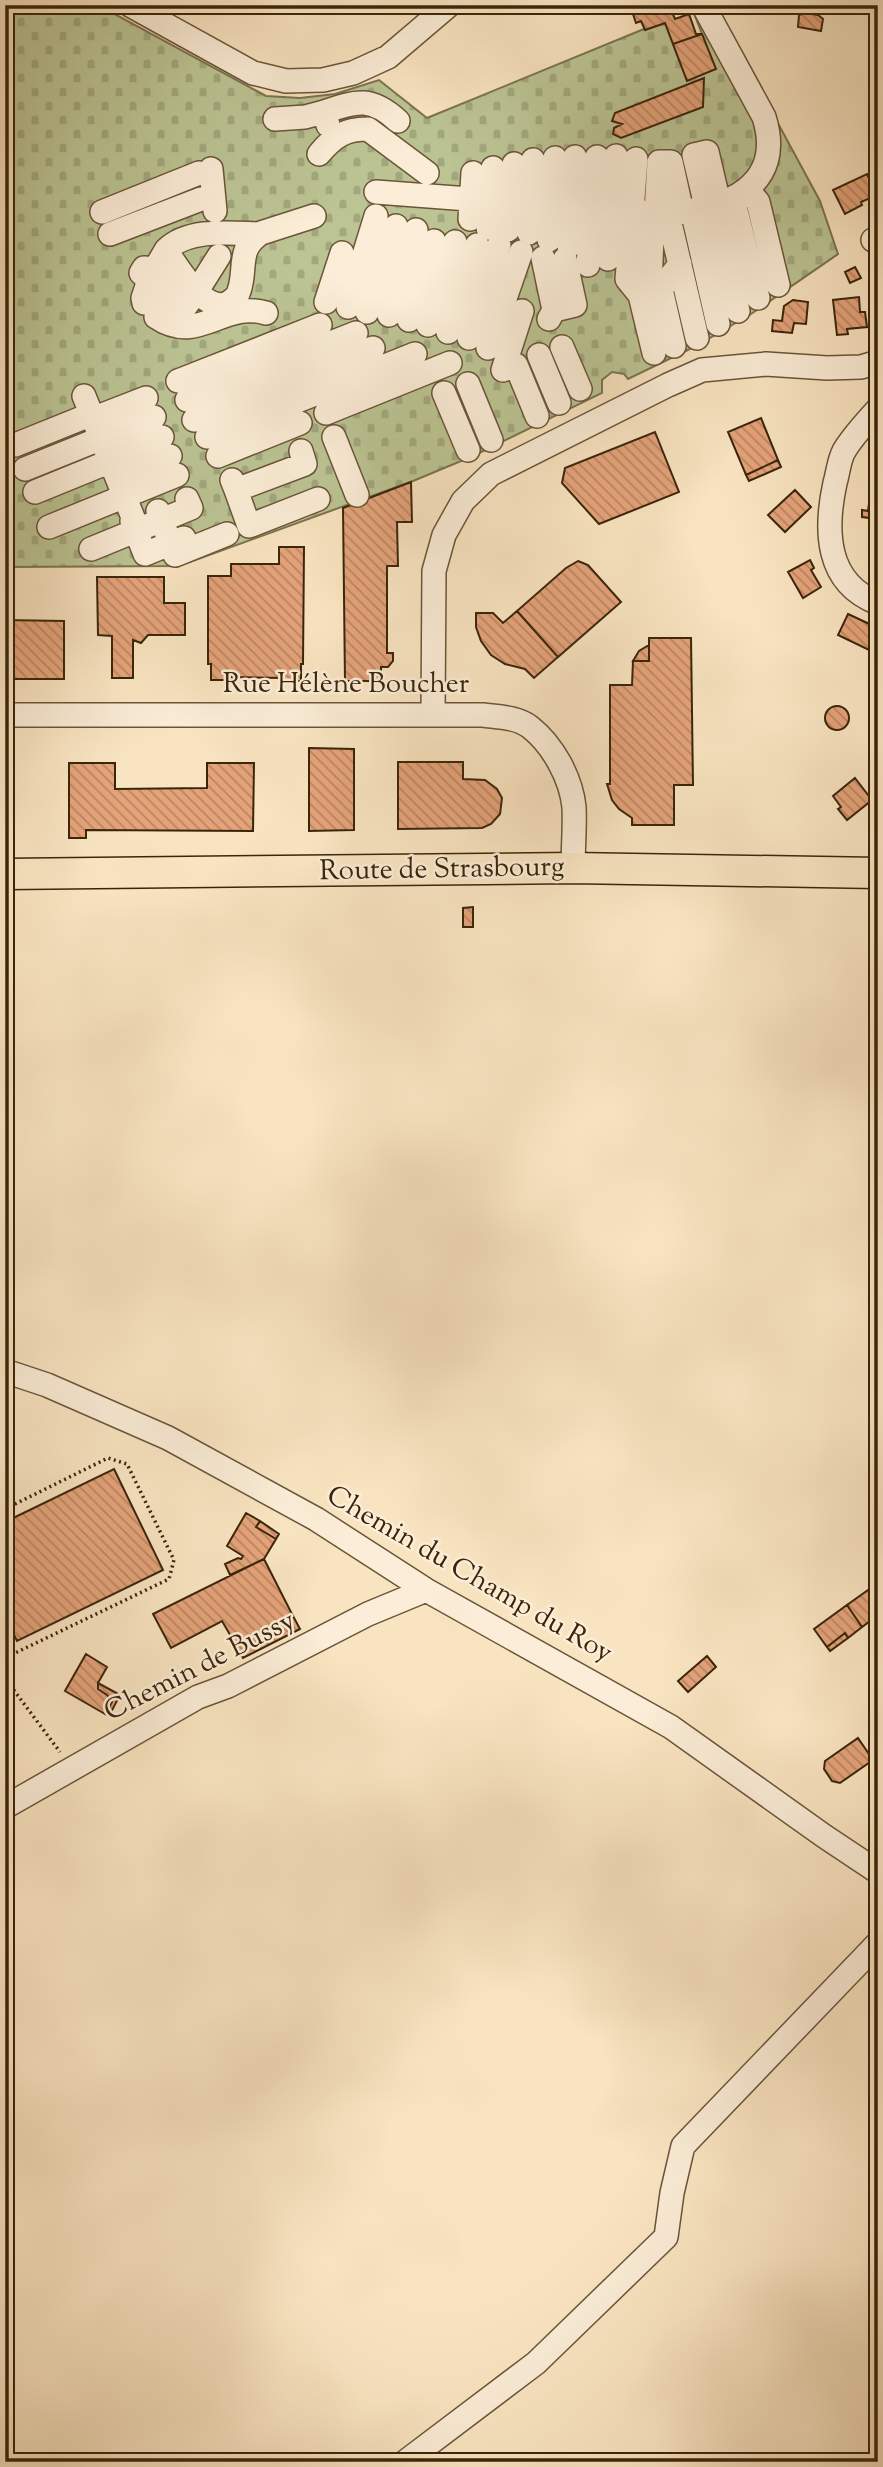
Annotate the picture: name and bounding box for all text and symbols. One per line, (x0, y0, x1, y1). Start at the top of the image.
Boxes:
street label: Rue Hélène Boucher (223, 665, 470, 705)
street label: Route de Strasbourg (319, 848, 565, 892)
street label: Chemin du Champ du Roy (318, 1476, 620, 1674)
street label: Chemin de Bussy (97, 1602, 303, 1732)

